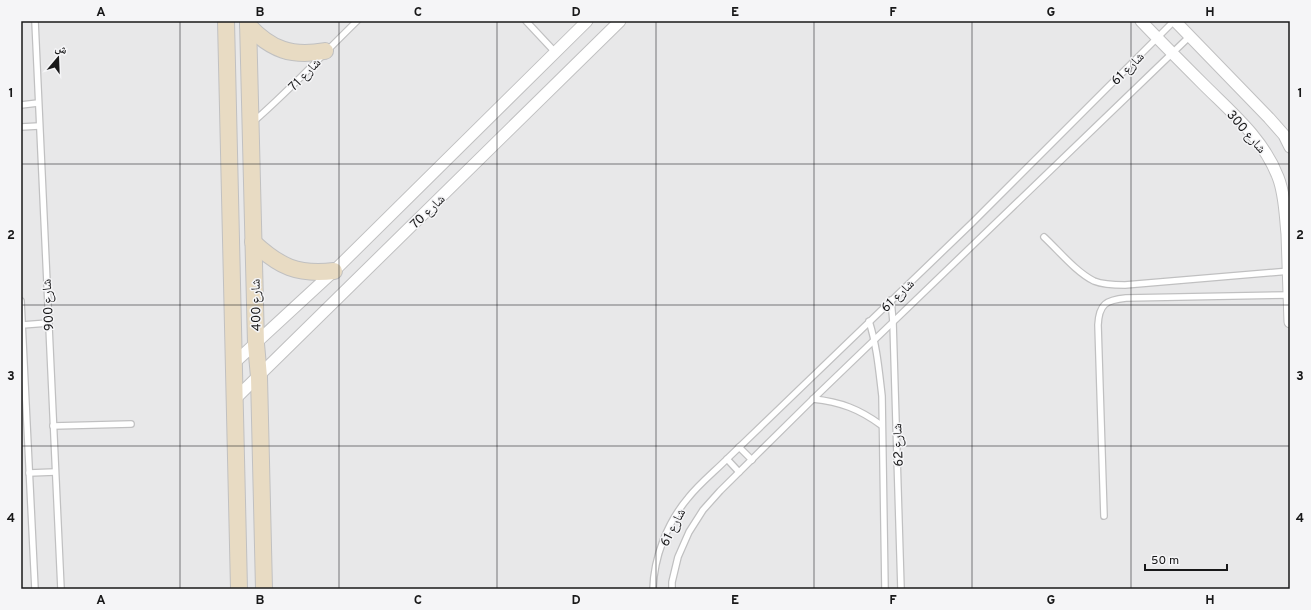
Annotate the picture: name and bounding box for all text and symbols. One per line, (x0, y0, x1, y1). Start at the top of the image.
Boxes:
text: A (96, 5, 106, 21)
text: B (256, 5, 265, 21)
text: C (414, 5, 422, 21)
text: D (571, 5, 581, 21)
text: E (731, 5, 739, 21)
text: F (889, 5, 897, 21)
text: G (1047, 5, 1056, 21)
text: H (1205, 5, 1215, 21)
north arrow (38, 38, 78, 78)
text: ش (53, 41, 69, 58)
street label: شارع 61 (1108, 49, 1148, 89)
street label: شارع 71 (286, 56, 325, 95)
text: 1 (8, 86, 14, 102)
text: 1 (1297, 86, 1303, 102)
street label: شارع 300 (1222, 107, 1269, 157)
street label: شارع 70 (408, 192, 449, 233)
text: 2 (7, 228, 15, 244)
text: 2 (1296, 228, 1304, 244)
street label: شارع 61 (878, 277, 918, 316)
street label: شارع 900 (40, 278, 58, 331)
street label: شارع 400 (249, 279, 265, 331)
text: 3 (7, 369, 15, 385)
text: 3 (1296, 369, 1304, 385)
street label: شارع 62 (890, 423, 908, 467)
street label: شارع 61 (657, 506, 690, 550)
text: 4 (7, 511, 15, 527)
text: 4 (1296, 511, 1304, 527)
scale bar (1145, 546, 1227, 572)
text: 50 m (1151, 553, 1179, 569)
text: A (96, 593, 106, 609)
text: B (256, 593, 265, 609)
text: C (414, 593, 422, 609)
text: D (571, 593, 581, 609)
text: E (731, 593, 739, 609)
text: F (889, 593, 897, 609)
text: G (1047, 593, 1056, 609)
text: H (1205, 593, 1215, 609)

